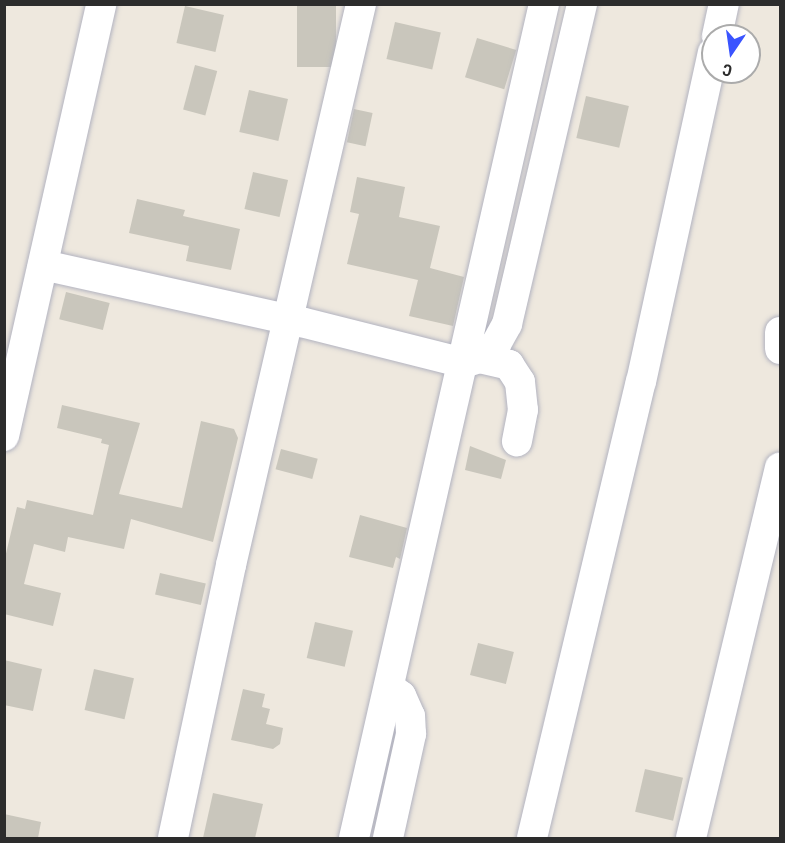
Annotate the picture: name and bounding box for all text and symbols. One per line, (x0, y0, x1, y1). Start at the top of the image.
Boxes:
north arrow (701, 24, 761, 84)
text: С (721, 60, 734, 80)

